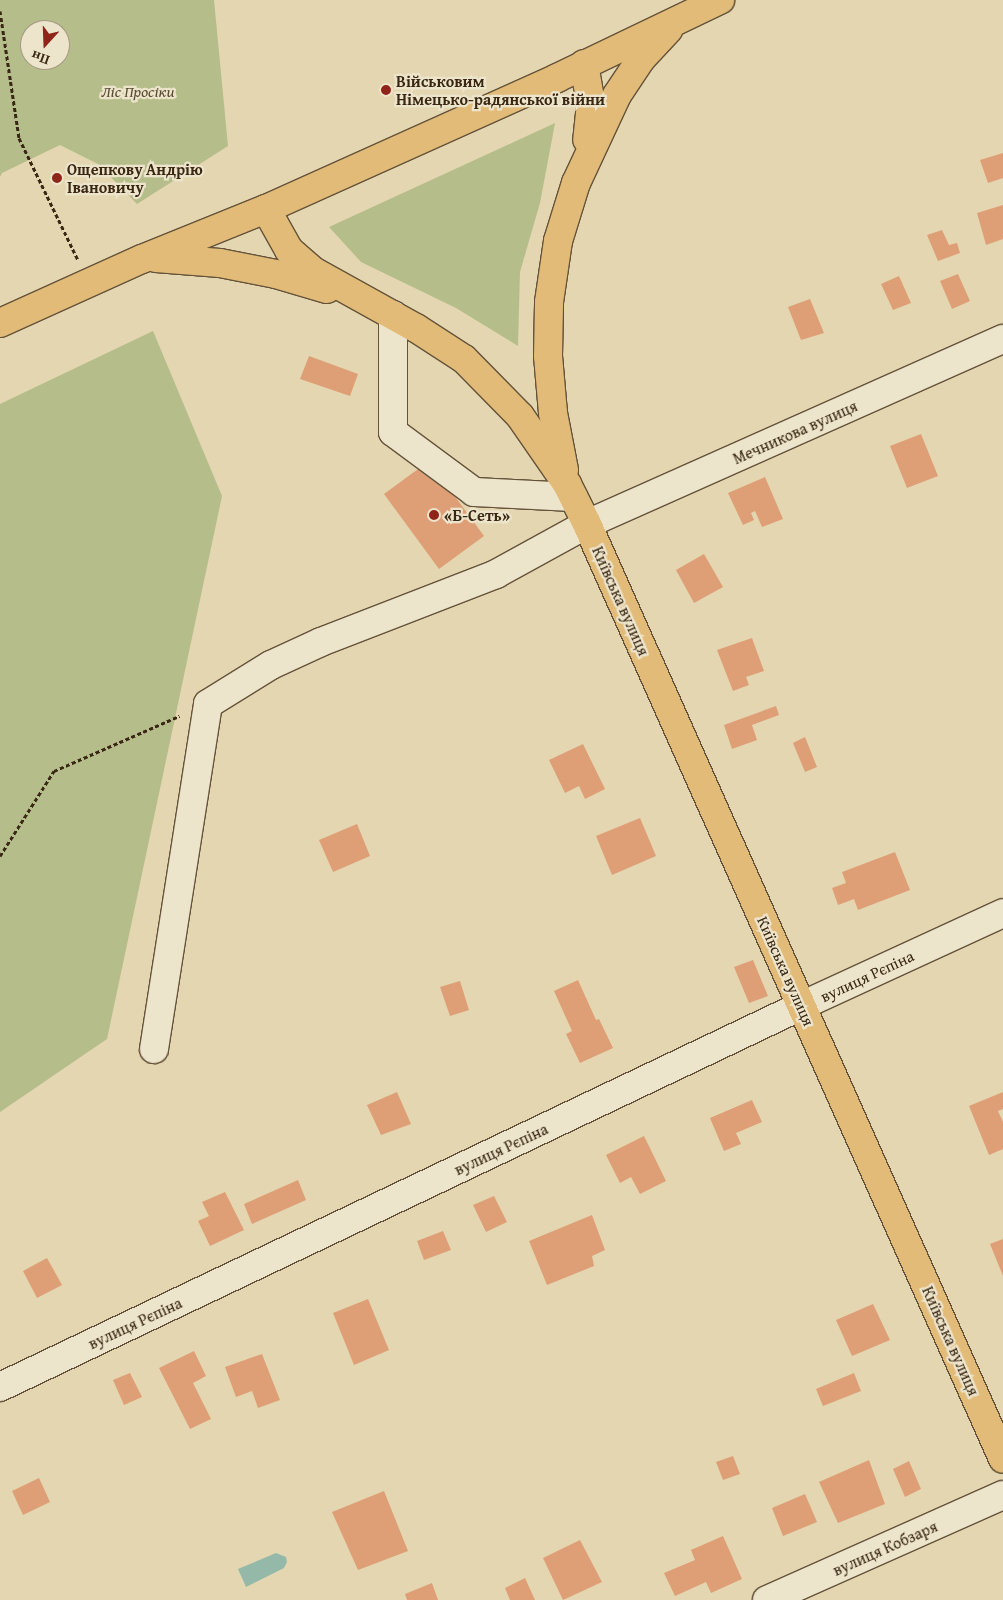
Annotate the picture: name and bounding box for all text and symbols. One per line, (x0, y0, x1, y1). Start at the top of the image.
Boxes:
north arrow (20, 20, 70, 70)
text: Пн (28, 46, 52, 71)
place label: Військовим Німецько-радянської війни (396, 71, 605, 109)
park label: Ліс Просіки (101, 81, 175, 101)
marker: Військовим Німецько-радянської війни (380, 84, 392, 96)
place label: Ощепкову Андрію Івановичу (67, 159, 203, 197)
marker: Ощепкову Андрію Івановичу (51, 172, 63, 184)
street label: Мечникова вулиця (730, 396, 860, 468)
place label: «Б-Сеть» (444, 505, 510, 525)
marker: «Б-Сеть» (428, 509, 440, 521)
street label: Київська вулиця (588, 543, 654, 659)
street label: Київська вулиця (753, 913, 819, 1029)
street label: вулиця Рєпіна (817, 946, 917, 1006)
street label: вулиця Рєпіна (451, 1119, 551, 1179)
street label: Київська вулиця (918, 1283, 984, 1399)
street label: вулиця Рєпіна (85, 1293, 185, 1353)
street label: вулиця Кобзаря (830, 1516, 940, 1580)

